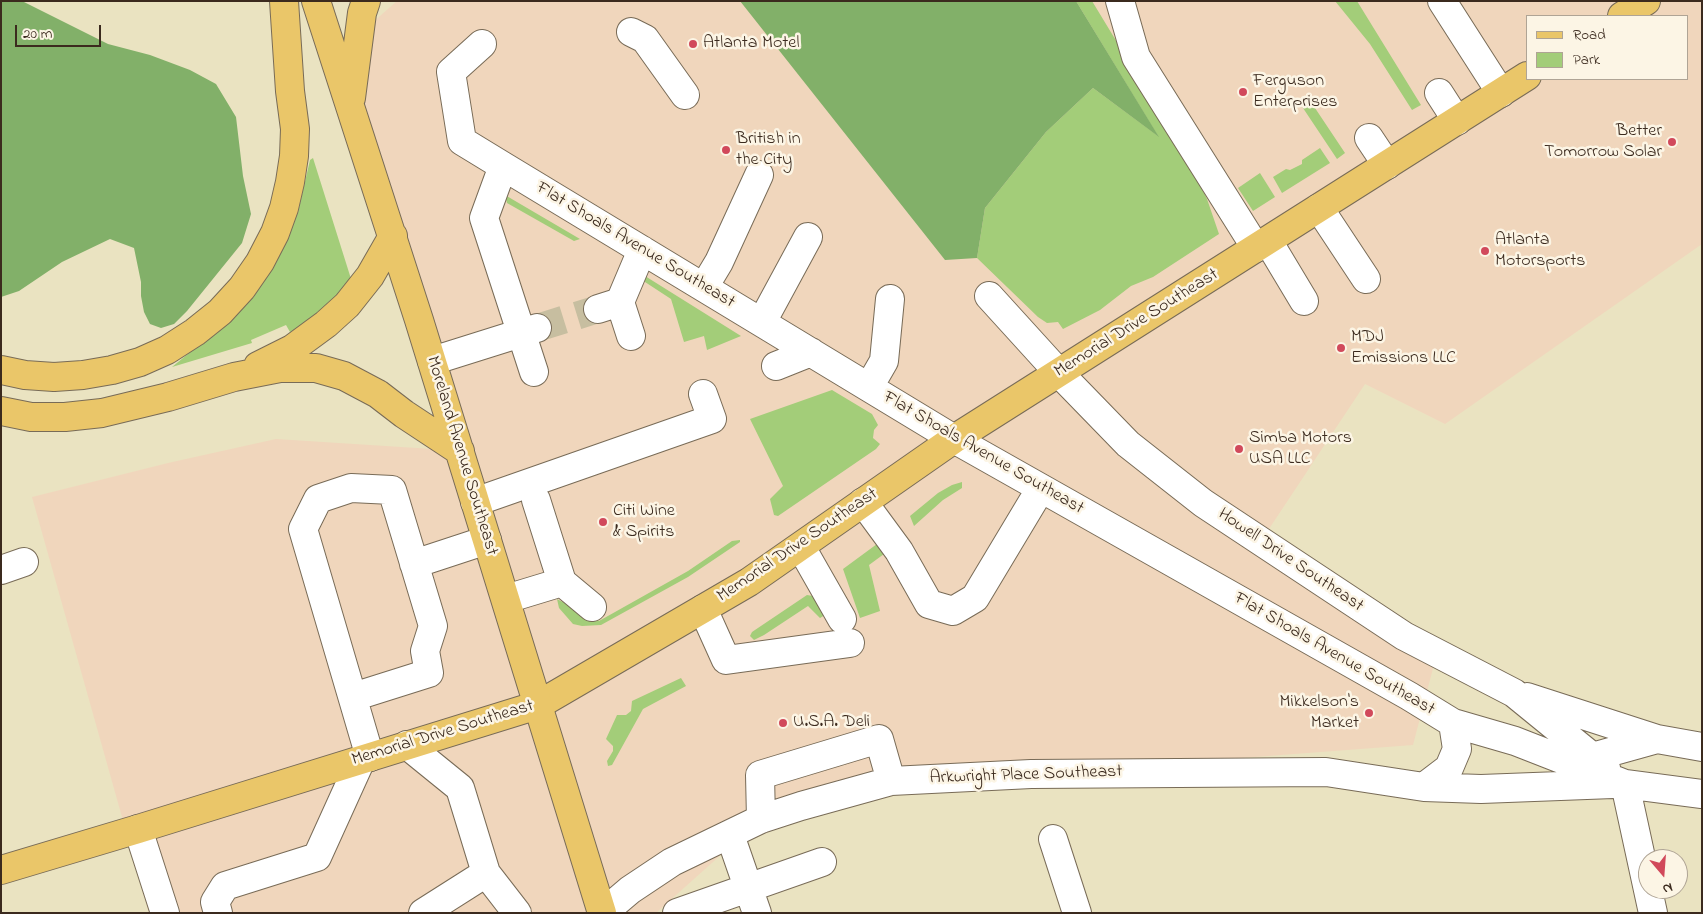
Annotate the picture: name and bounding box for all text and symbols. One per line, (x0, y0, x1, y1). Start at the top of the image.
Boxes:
scale bar (18, 15, 104, 47)
legend (1526, 15, 1688, 80)
text: 20 m (23, 23, 52, 45)
text: Road (1573, 24, 1606, 46)
place label: Atlanta Motel (703, 33, 799, 55)
marker: Atlanta Motel (687, 38, 699, 50)
text: Park (1573, 49, 1600, 71)
place label: Ferguson Enterprises (1253, 71, 1337, 114)
marker: Ferguson Enterprises (1237, 86, 1249, 98)
place label: Better Tomorrow Solar (1544, 121, 1662, 163)
place label: British in the City (736, 129, 801, 172)
marker: Better Tomorrow Solar (1666, 136, 1678, 148)
marker: British in the City (720, 144, 732, 156)
street label: Flat Shoals Avenue Southeast (532, 178, 738, 314)
place label: Atlanta Motorsports (1495, 230, 1585, 272)
marker: Atlanta Motorsports (1479, 245, 1491, 257)
street label: Memorial Drive Southeast (1051, 265, 1223, 383)
place label: MDJ Emissions LLC (1351, 327, 1456, 369)
marker: MDJ Emissions LLC (1335, 342, 1347, 354)
street label: Moreland Avenue Southeast (420, 354, 502, 558)
street label: Flat Shoals Avenue Southeast (879, 388, 1087, 520)
place label: Simba Motors USA LLC (1249, 428, 1352, 470)
marker: Simba Motors USA LLC (1233, 443, 1245, 455)
street label: Memorial Drive Southeast (714, 484, 882, 608)
place label: Citi Wine & Spirits (613, 501, 675, 544)
street label: Howell Drive Southeast (1213, 504, 1367, 618)
marker: Citi Wine & Spirits (597, 516, 609, 528)
street label: Flat Shoals Avenue Southeast (1230, 589, 1438, 721)
place label: Mikkelson's Market (1280, 692, 1359, 734)
street label: Memorial Drive Southeast (349, 696, 537, 772)
marker: Mikkelson's Market (1363, 707, 1375, 719)
place label: U.S.A. Deli (793, 712, 870, 734)
marker: U.S.A. Deli (777, 717, 789, 729)
street label: Arkwright Place Southeast (929, 762, 1123, 790)
north arrow (1638, 849, 1688, 899)
text: N (1660, 876, 1675, 899)

